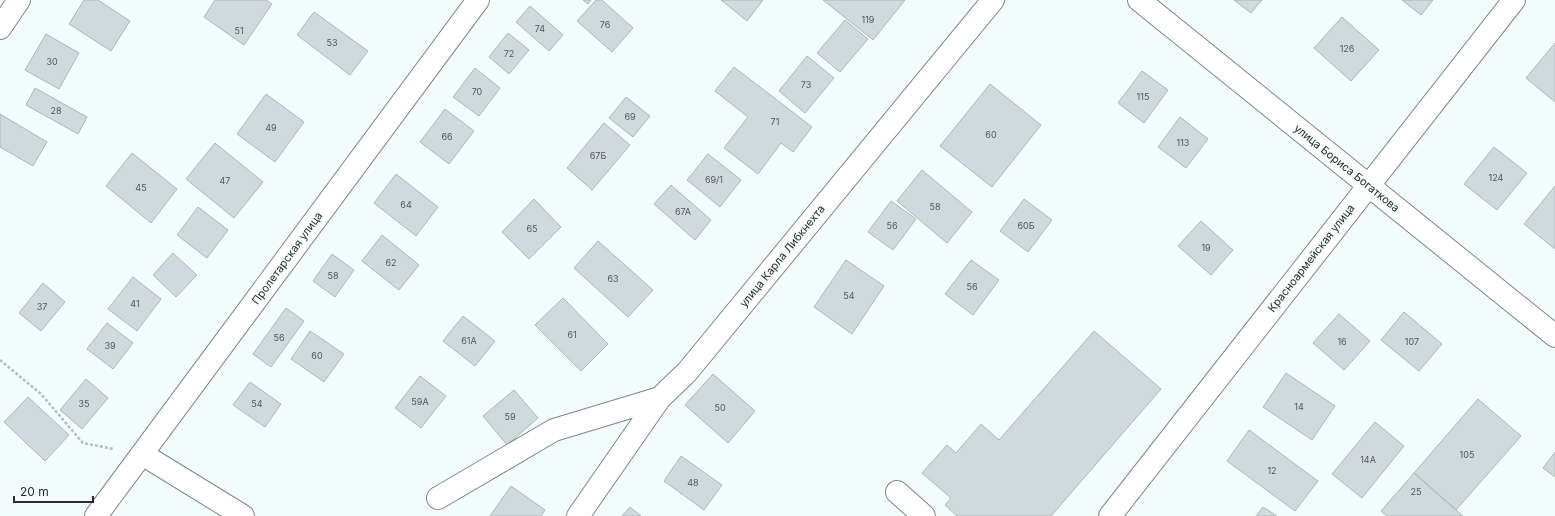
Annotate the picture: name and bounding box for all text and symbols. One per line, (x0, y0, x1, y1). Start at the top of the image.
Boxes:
house number: 119 (862, 14, 875, 25)
house number: 76 (600, 19, 611, 30)
house number: 74 (535, 23, 545, 34)
house number: 51 (234, 25, 244, 36)
house number: 53 (326, 37, 338, 48)
house number: 126 (1340, 43, 1355, 54)
house number: 72 (504, 48, 514, 59)
house number: 30 (46, 56, 58, 67)
house number: 73 (801, 79, 812, 90)
house number: 70 (472, 86, 483, 97)
house number: 115 (1137, 91, 1149, 102)
house number: 28 (50, 105, 62, 116)
house number: 69 (624, 111, 636, 122)
house number: 71 (771, 116, 779, 127)
street label: улица Бориса Богаткова (1291, 121, 1403, 215)
house number: 49 (265, 122, 277, 133)
house number: 60 (985, 129, 997, 140)
house number: 66 (441, 131, 453, 142)
house number: 113 (1177, 137, 1190, 148)
house number: 67Б (590, 150, 606, 161)
house number: 124 (1489, 172, 1504, 183)
house number: 69/1 (705, 174, 723, 185)
house number: 47 (220, 175, 230, 186)
house number: 45 (135, 182, 147, 193)
house number: 64 (400, 199, 412, 210)
house number: 58 (929, 201, 941, 212)
street label: Красноармейская улица (1265, 201, 1357, 315)
street label: улица Карла Либкнехта (736, 202, 828, 310)
house number: 67А (675, 206, 691, 217)
street label: Пролетарская улица (249, 209, 325, 307)
house number: 56 (886, 220, 898, 231)
house number: 60Б (1017, 220, 1035, 231)
house number: 65 (526, 223, 538, 234)
house number: 19 (1201, 242, 1211, 253)
house number: 62 (385, 257, 397, 268)
house number: 58 (327, 270, 339, 281)
house number: 63 (607, 273, 619, 284)
house number: 56 (966, 281, 978, 292)
house number: 54 (843, 290, 855, 301)
house number: 41 (130, 298, 140, 309)
house number: 37 (37, 301, 47, 312)
house number: 61 (567, 329, 577, 340)
house number: 56 (273, 332, 285, 343)
house number: 61А (461, 335, 477, 346)
house number: 16 (1337, 336, 1347, 347)
house number: 107 (1405, 336, 1419, 347)
house number: 39 (104, 340, 116, 351)
house number: 60 (311, 350, 323, 361)
house number: 59А (411, 396, 429, 407)
house number: 35 (78, 398, 90, 409)
house number: 54 (251, 398, 263, 409)
house number: 14 (1294, 401, 1304, 412)
house number: 50 (714, 402, 726, 413)
house number: 59 (504, 411, 516, 422)
house number: 105 (1460, 449, 1474, 460)
house number: 14А (1360, 454, 1376, 465)
house number: 12 (1267, 465, 1277, 476)
house number: 48 (687, 477, 699, 488)
scale bar (14, 478, 93, 504)
text: 20 m (20, 484, 49, 499)
house number: 25 (1411, 486, 1421, 497)

